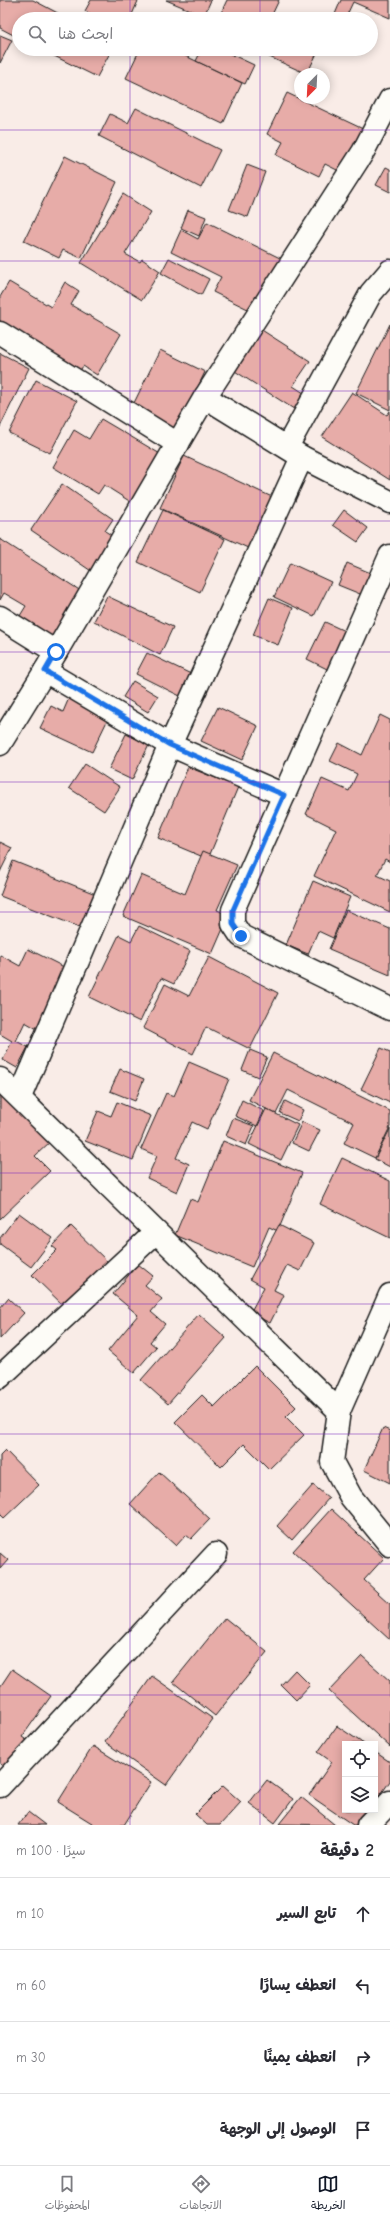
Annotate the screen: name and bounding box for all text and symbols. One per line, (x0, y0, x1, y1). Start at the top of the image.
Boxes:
search box (12, 12, 378, 56)
icon: search (26, 23, 48, 45)
text: ابحث هنا (58, 25, 113, 43)
north arrow (294, 68, 330, 104)
route start (47, 643, 65, 661)
route end (232, 927, 250, 945)
map controls (342, 1741, 378, 1813)
button: locate (342, 1741, 378, 1777)
button: layers (342, 1777, 378, 1813)
text: 2 دقيقة (320, 1841, 374, 1860)
text: سيرًا · 100 m (16, 1843, 86, 1858)
icon: ahead (352, 1903, 374, 1925)
text: تابع السير (277, 1904, 336, 1922)
text: 10 m (16, 1906, 44, 1921)
icon: left (352, 1975, 374, 1997)
text: انعطف يسارًا (260, 1976, 336, 1994)
text: 60 m (16, 1978, 46, 1993)
icon: right (352, 2047, 374, 2069)
text: انعطف يمينًا (264, 2048, 336, 2066)
text: 30 m (16, 2050, 46, 2065)
icon: arrive (352, 2119, 374, 2141)
text: الوصول إلى الوجهة (220, 2120, 336, 2138)
tab: المحفوظات (45, 2173, 90, 2215)
tab: الاتجاهات (179, 2173, 222, 2215)
tab: الخريطة (311, 2173, 345, 2215)

